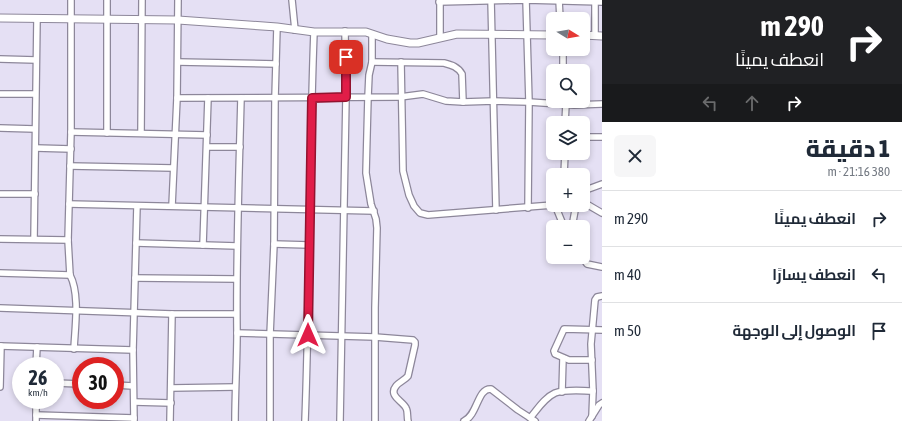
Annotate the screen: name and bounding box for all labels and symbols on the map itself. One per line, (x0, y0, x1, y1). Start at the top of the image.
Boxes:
north arrow (546, 12, 590, 56)
pin (329, 40, 363, 74)
position arrow (287, 314, 329, 356)
speed limit sign: 30 (72, 357, 124, 409)

